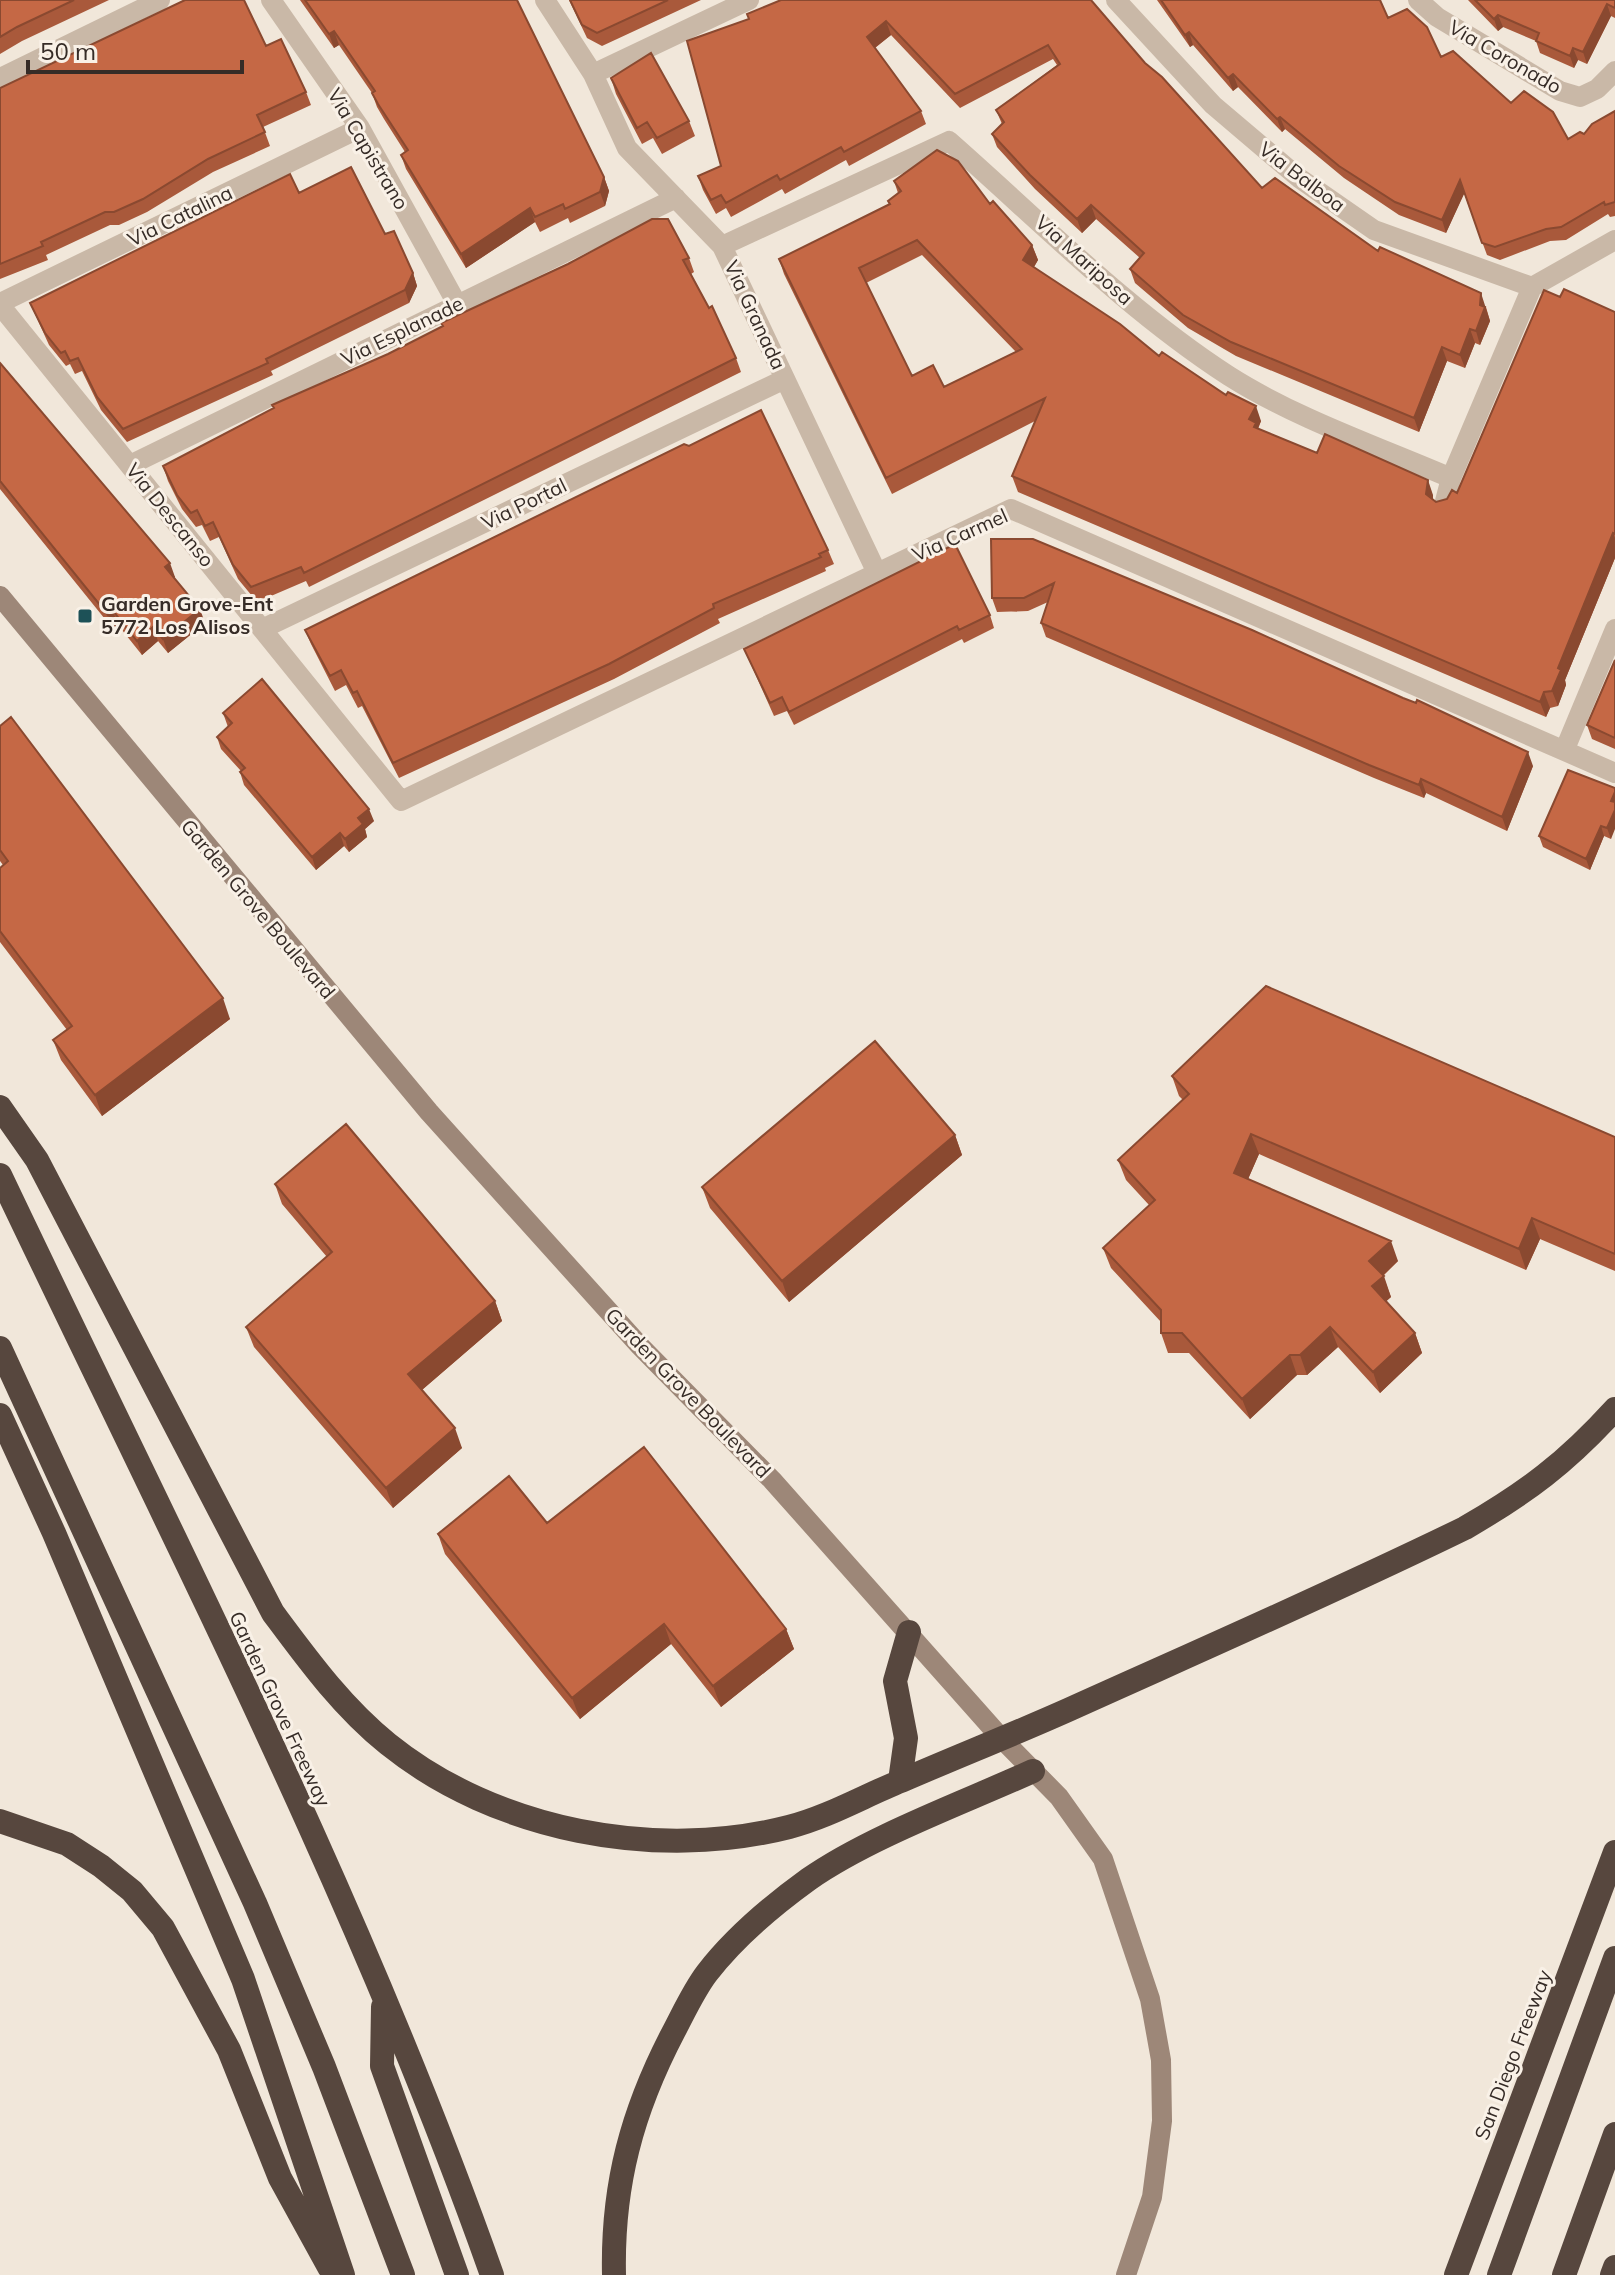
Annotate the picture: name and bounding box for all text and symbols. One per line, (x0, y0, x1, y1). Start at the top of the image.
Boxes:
street label: Via Coronado (1444, 14, 1566, 99)
scale bar (28, 24, 242, 74)
text: 50 m (40, 36, 96, 66)
street label: Via Capistrano (322, 84, 414, 214)
street label: Via Balboa (1254, 136, 1350, 217)
street label: Via Catalina (123, 179, 236, 252)
street label: Via Mariposa (1030, 209, 1138, 310)
street label: Via Granada (719, 256, 792, 373)
street label: Via Esplanade (337, 290, 467, 371)
street label: Via Descanso (121, 458, 220, 572)
street label: Via Portal (477, 472, 570, 535)
street label: Via Carmel (908, 502, 1011, 567)
place label: Garden Grove-Ent 5772 Los Alisos (101, 591, 274, 639)
marker: Garden Grove-Ent 5772 Los Alisos (76, 607, 94, 625)
street label: Garden Grove Boulevard (176, 814, 341, 1004)
street label: Garden Grove Boulevard (601, 1302, 776, 1483)
street label: Garden Grove Freeway (224, 1607, 337, 1811)
street label: San Diego Freeway (1469, 1966, 1557, 2143)

